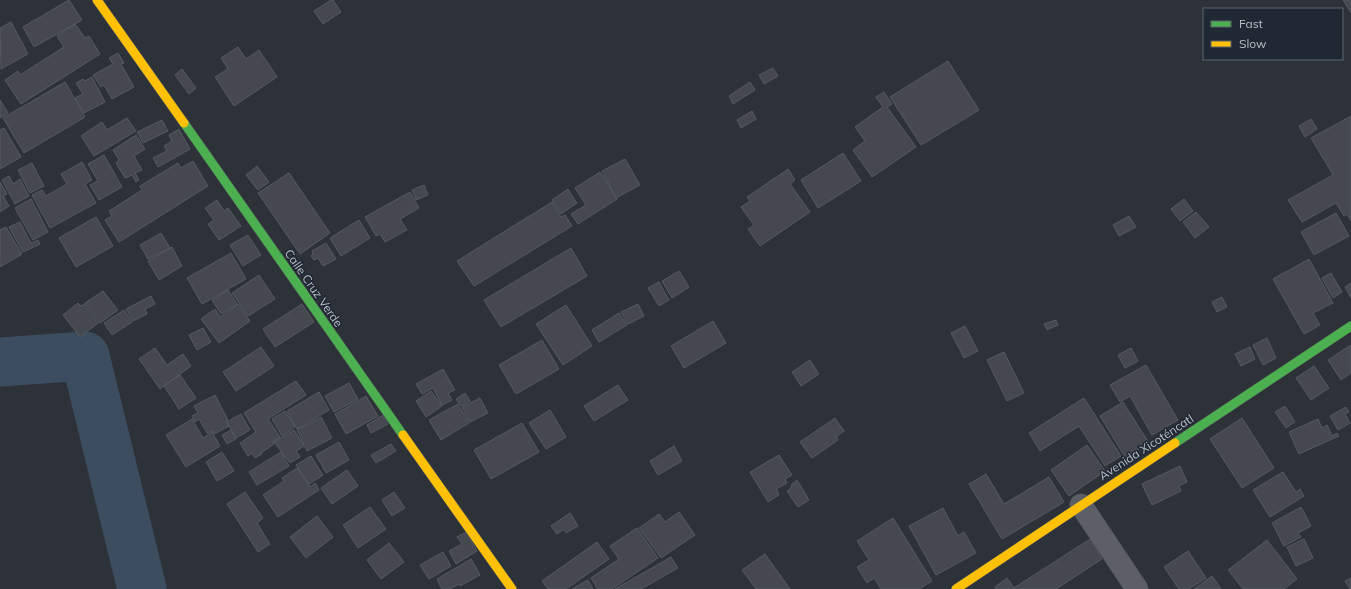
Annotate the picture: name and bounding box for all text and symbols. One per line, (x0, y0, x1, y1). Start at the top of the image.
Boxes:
legend (1203, 8, 1343, 60)
text: Fast (1239, 16, 1263, 31)
text: Slow (1239, 36, 1267, 51)
street label: Calle Cruz Verde (282, 246, 346, 330)
street label: Avenida Xicoténcatl (1096, 411, 1196, 483)

